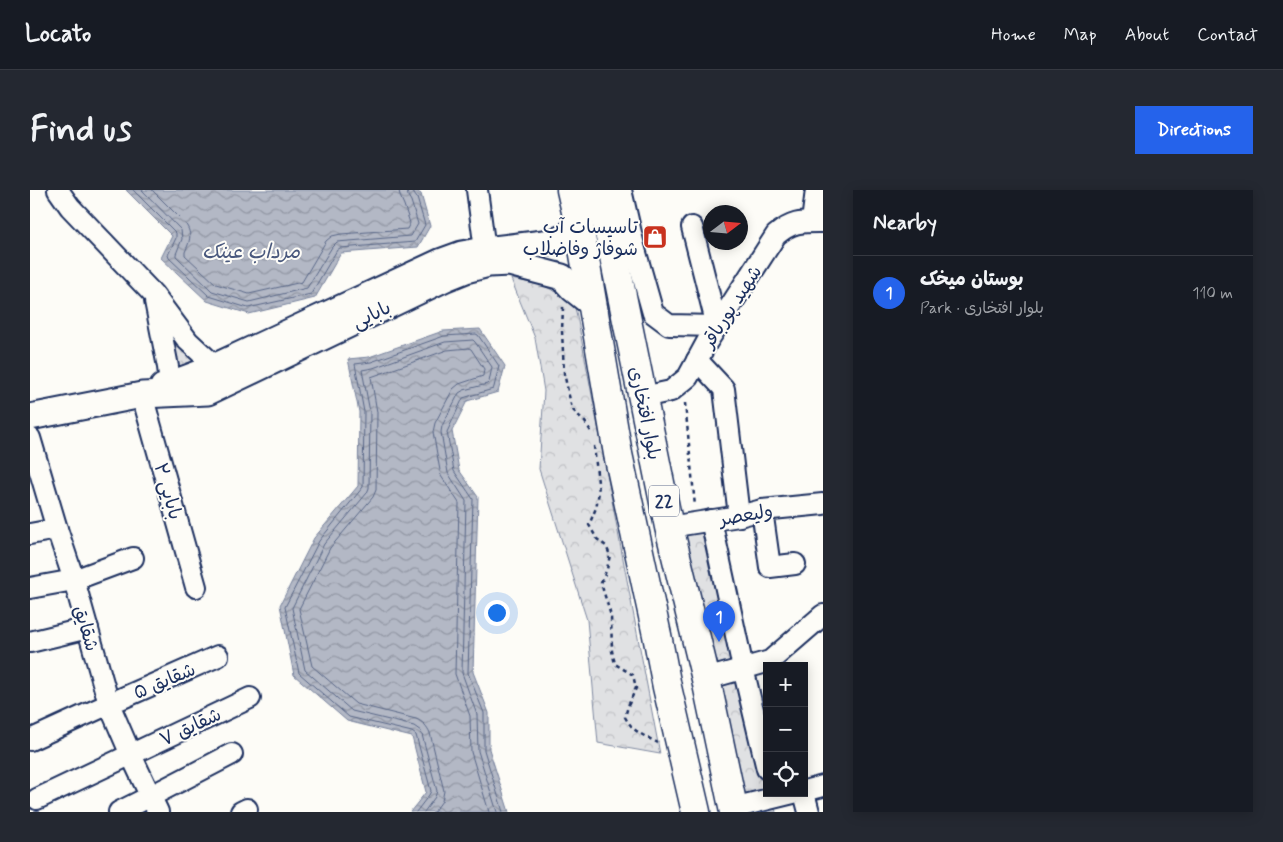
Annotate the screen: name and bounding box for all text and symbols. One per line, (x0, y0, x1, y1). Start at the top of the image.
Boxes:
text: Locato (25, 19, 91, 50)
text: Home (991, 23, 1036, 47)
text: Map (1064, 23, 1097, 47)
text: About (1125, 23, 1169, 47)
text: Contact (1197, 23, 1258, 47)
button: Directions (1135, 106, 1253, 154)
text: Find us (30, 107, 132, 153)
north arrow (703, 205, 748, 250)
text: Nearby (873, 209, 937, 237)
place label: تاسیسات آب شوفاژ وفاضلاب (523, 215, 638, 262)
shop icon: تاسیسات آب شوفاژ وفاضلاب (642, 224, 668, 250)
water label: مرداب عینک (202, 239, 300, 266)
street label: شهید پورباقر (695, 261, 768, 355)
text: بوستان میخک (920, 267, 1024, 292)
text: 1 (885, 283, 893, 304)
text: 110 m (1192, 283, 1233, 304)
street label: بابایی (348, 295, 395, 335)
text: Park · بلوار افتخاری (920, 298, 1044, 319)
street label: بلوار افتخاری (622, 364, 667, 462)
street label: بابایی ۲ (148, 460, 188, 523)
road number: 22 (649, 486, 679, 516)
street label: ولیعصر (716, 499, 775, 533)
your location (484, 600, 510, 626)
pin: 1 (703, 601, 735, 642)
street label: شقایق (67, 602, 104, 654)
street label: شقایق ۵ (130, 657, 199, 706)
map controls (763, 662, 808, 797)
button: + (763, 662, 808, 707)
street label: شقایق ۷ (156, 702, 226, 752)
button: − (763, 707, 808, 752)
button: locate (763, 752, 808, 797)

